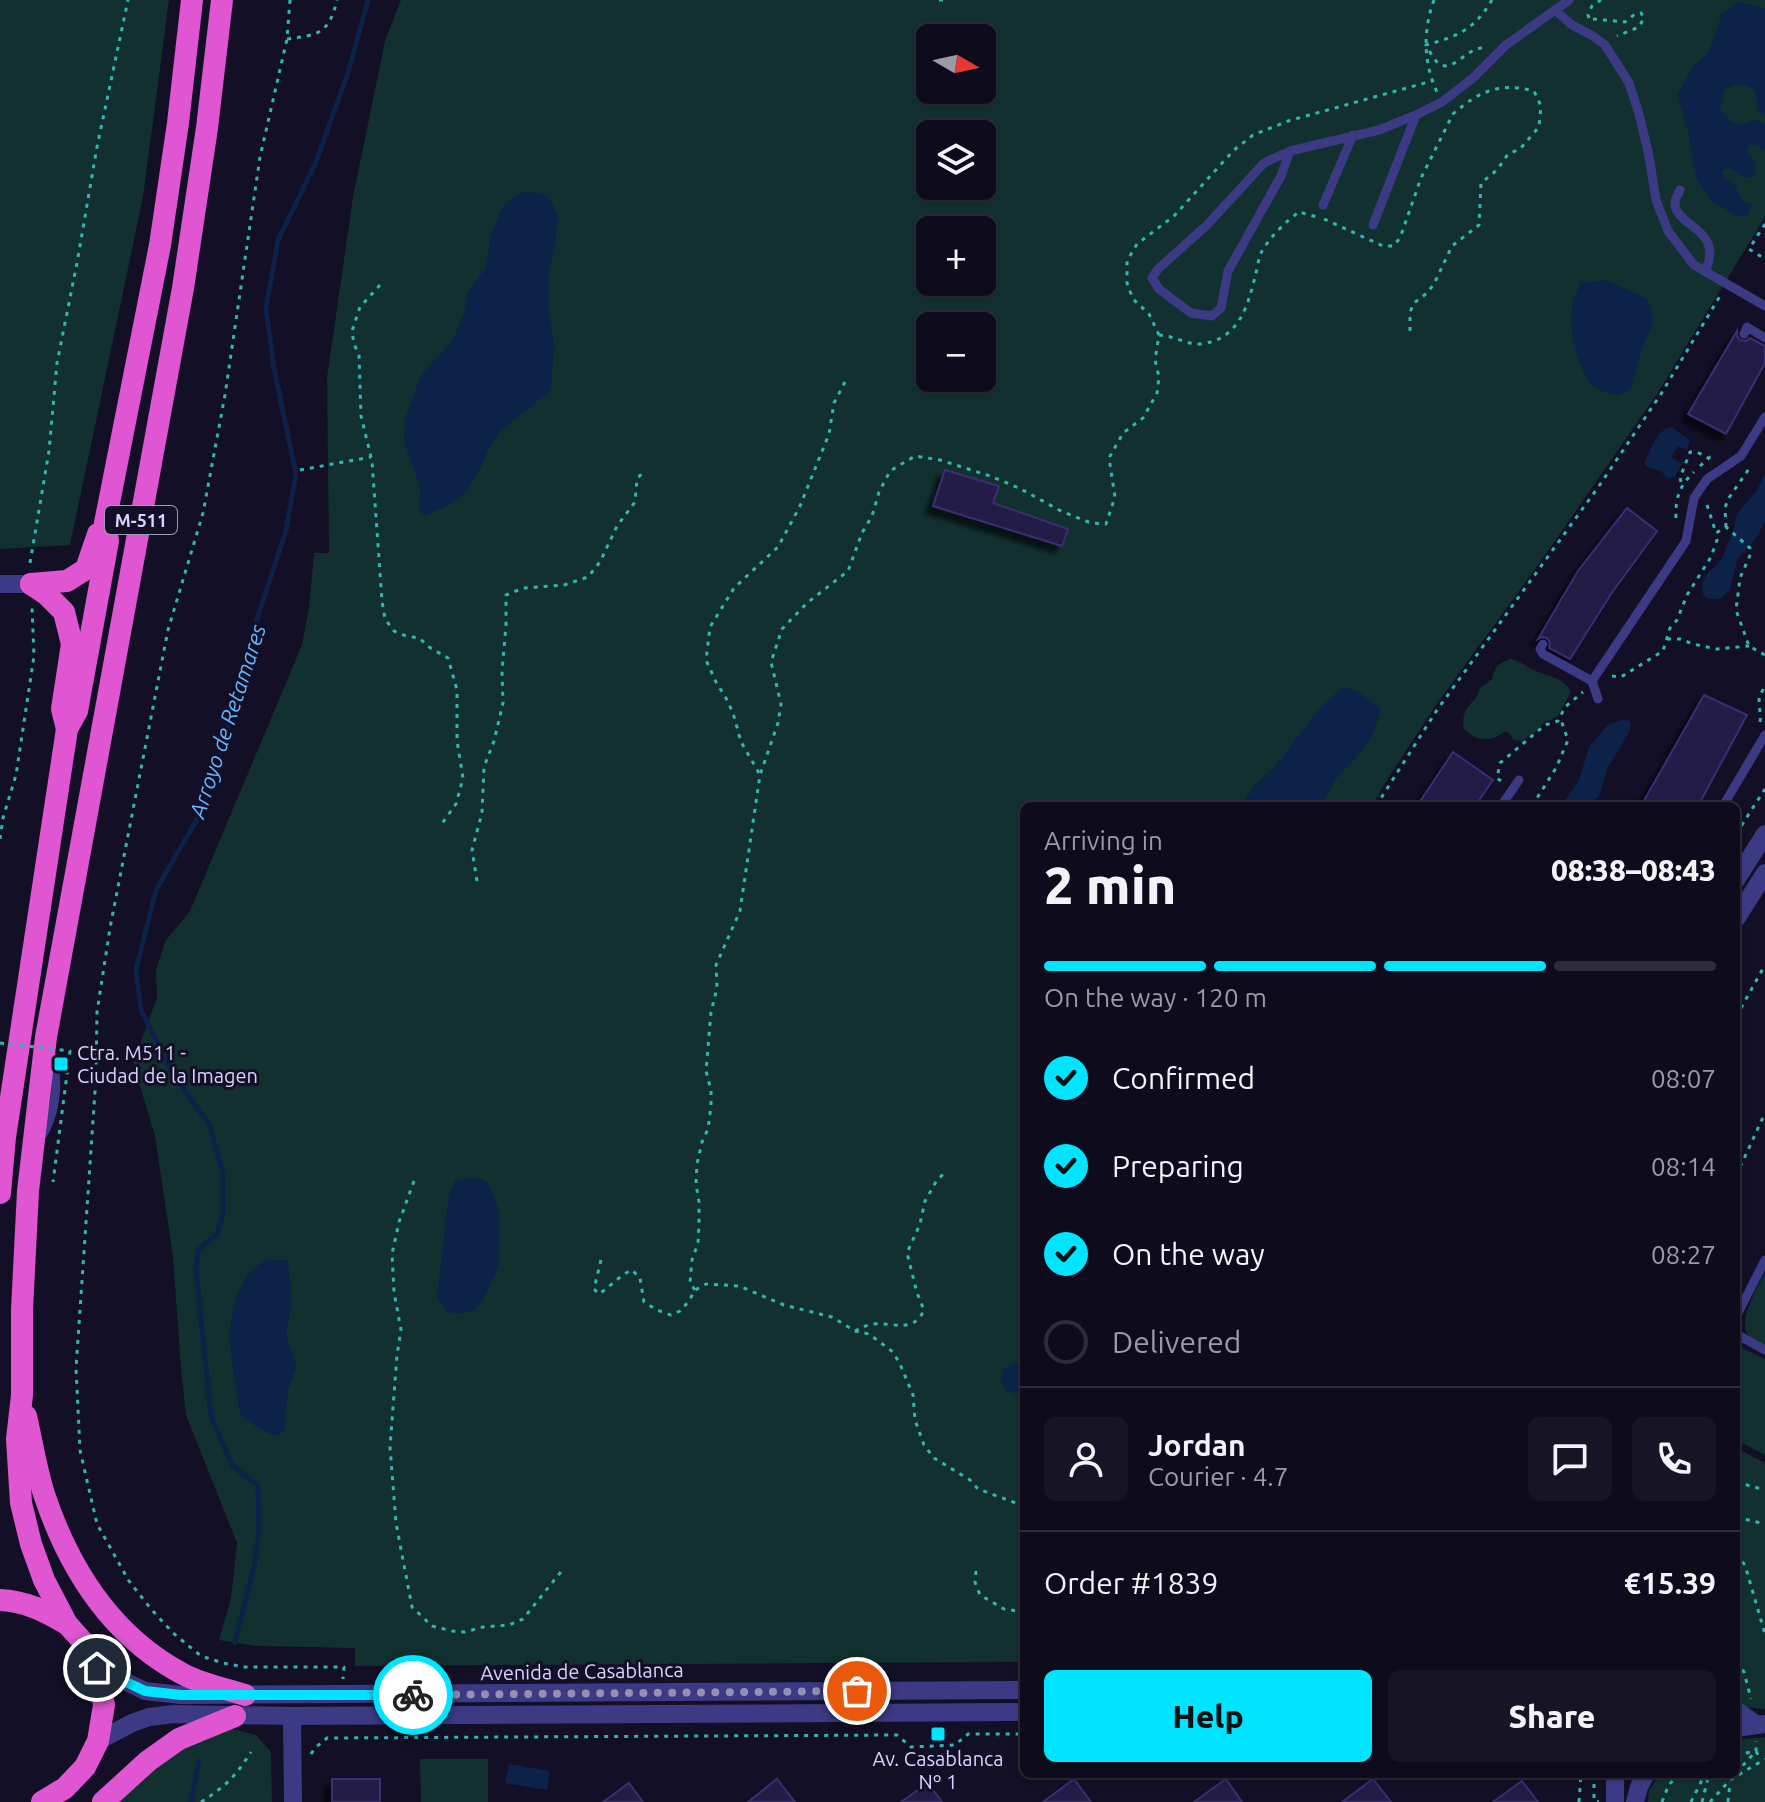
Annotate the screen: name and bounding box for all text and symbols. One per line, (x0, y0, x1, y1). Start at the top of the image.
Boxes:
north arrow (916, 24, 996, 104)
map controls (916, 24, 996, 392)
button: layers (916, 120, 996, 200)
button: + (916, 216, 996, 296)
button: − (916, 312, 996, 392)
road number: M-511 (105, 506, 177, 534)
water label: Arroyo de Retamares (184, 621, 270, 822)
text: Arriving in (1044, 826, 1163, 855)
text: 08:38–08:43 (1551, 853, 1716, 887)
text: 2 min (1044, 856, 1176, 914)
text: On the way · 120 m (1044, 983, 1267, 1012)
place label: Ctra. M511 - Ciudad de la Imagen (77, 1041, 258, 1087)
marker: Ctra. M511 - Ciudad de la Imagen (52, 1055, 70, 1073)
icon: check (1044, 1056, 1088, 1100)
text: Confirmed (1112, 1061, 1255, 1095)
text: 08:07 (1651, 1064, 1716, 1093)
icon: check (1044, 1144, 1088, 1188)
text: Preparing (1112, 1149, 1244, 1183)
text: 08:14 (1651, 1152, 1716, 1181)
icon: check (1044, 1232, 1088, 1276)
text: On the way (1112, 1237, 1265, 1271)
text: 08:27 (1651, 1240, 1716, 1269)
text: Delivered (1112, 1325, 1241, 1359)
button: person (1044, 1417, 1128, 1501)
button: chat (1528, 1417, 1612, 1501)
button: phone (1632, 1417, 1716, 1501)
text: Jordan (1148, 1428, 1246, 1462)
text: Courier · 4.7 (1148, 1462, 1288, 1491)
text: Order #1839 (1044, 1566, 1218, 1600)
text: €15.39 (1624, 1566, 1716, 1600)
pin (63, 1634, 131, 1702)
icon: home (75, 1646, 119, 1690)
courier (373, 1655, 453, 1735)
pin (823, 1657, 891, 1725)
street label: Avenida de Casablanca (480, 1658, 684, 1684)
icon: bag (835, 1669, 879, 1713)
button: Help (1044, 1670, 1372, 1762)
button: Share (1388, 1670, 1716, 1762)
icon: bike (391, 1673, 435, 1717)
marker: Av. Casablanca Nº 1 (929, 1725, 947, 1743)
place label: Av. Casablanca Nº 1 (872, 1747, 1004, 1793)

